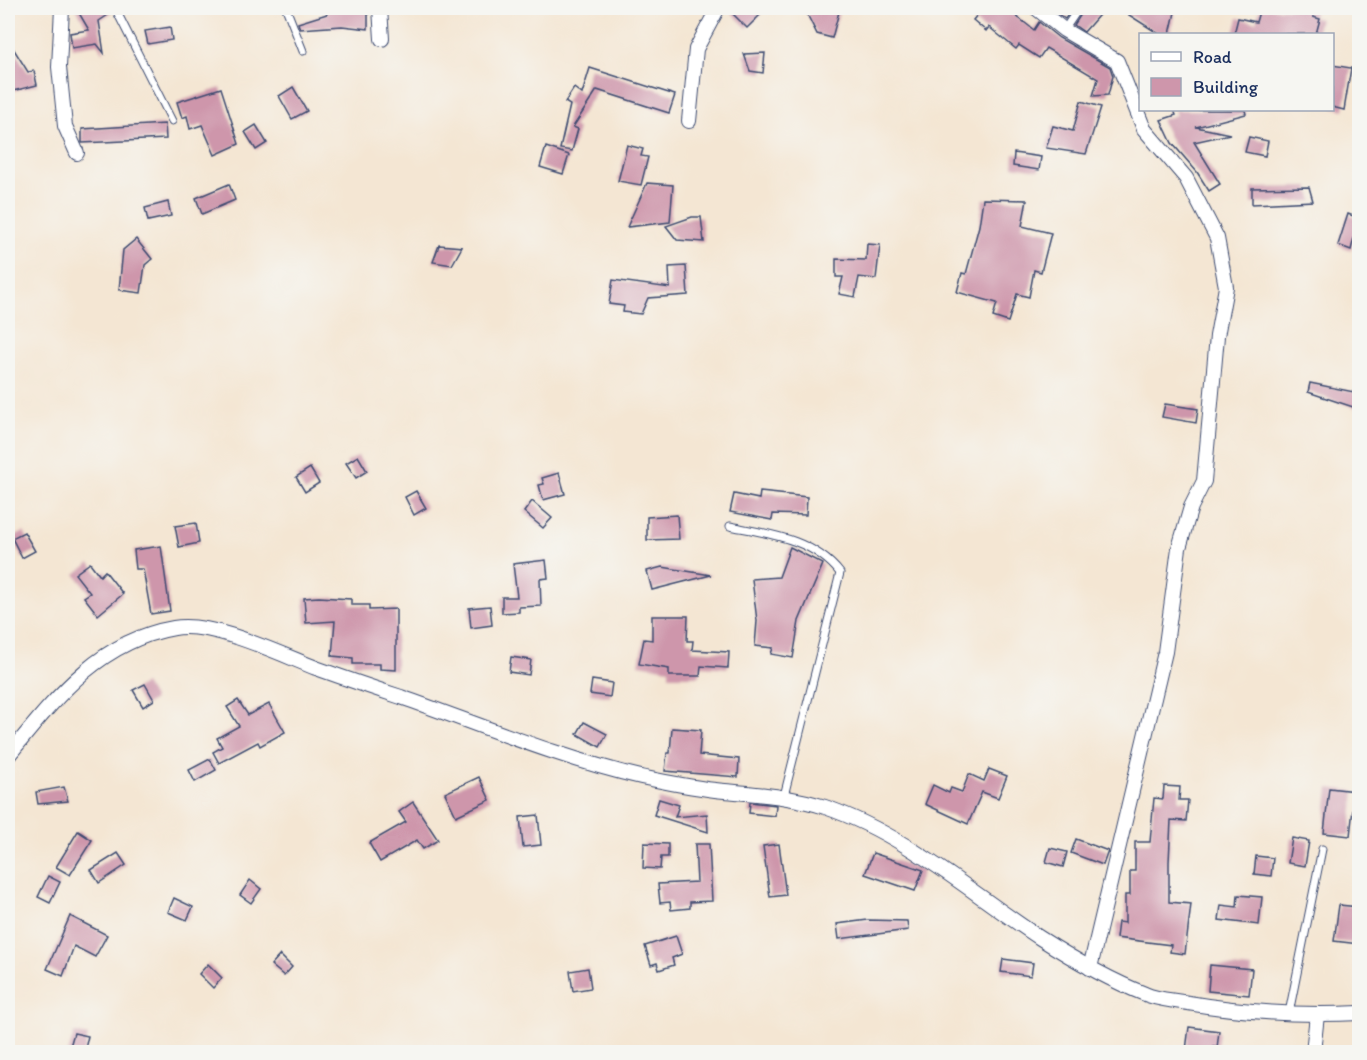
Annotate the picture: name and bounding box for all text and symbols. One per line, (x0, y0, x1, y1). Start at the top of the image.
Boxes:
legend (1139, 33, 1334, 111)
text: Road (1193, 46, 1232, 68)
text: Building (1193, 76, 1259, 98)

